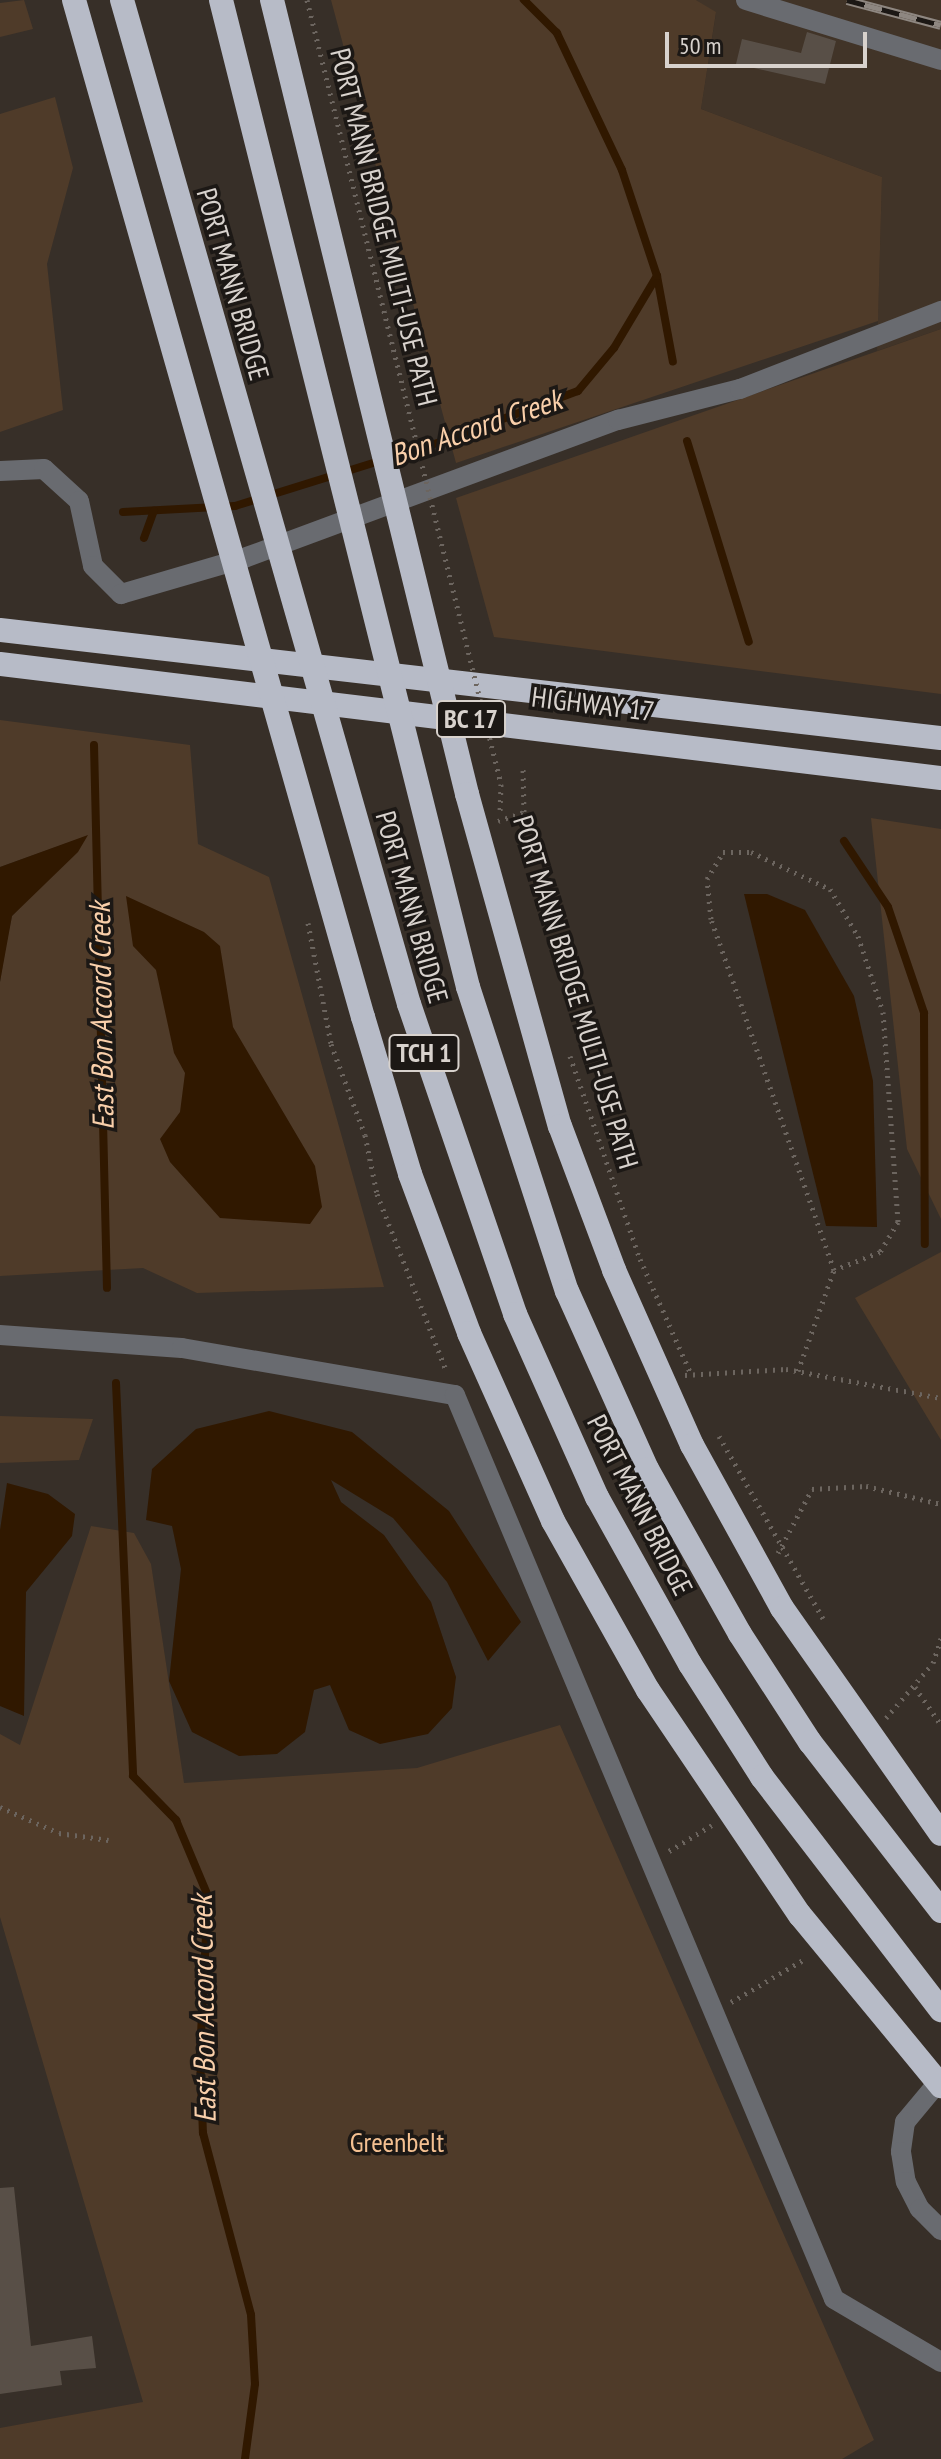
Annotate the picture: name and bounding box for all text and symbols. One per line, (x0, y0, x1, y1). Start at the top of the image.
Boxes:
scale bar (669, 16, 871, 66)
text: 50 m (679, 30, 721, 61)
street label: PORT MANN BRIDGE MULTI-USE PATH (323, 44, 445, 410)
street label: PORT MANN BRIDGE (189, 184, 277, 384)
water label: Bon Accord Creek (385, 381, 567, 473)
street label: HIGHWAY 17 (529, 680, 657, 728)
road number: BC 17 (435, 697, 507, 741)
street label: PORT MANN BRIDGE (368, 807, 456, 1007)
street label: PORT MANN BRIDGE MULTI-USE PATH (506, 811, 646, 1173)
water label: East Bon Accord Creek (81, 901, 121, 1131)
road number: TCH 1 (388, 1031, 460, 1075)
street label: PORT MANN BRIDGE (580, 1409, 700, 1601)
water label: East Bon Accord Creek (183, 1894, 223, 2124)
park label: Greenbelt (350, 2125, 444, 2159)

